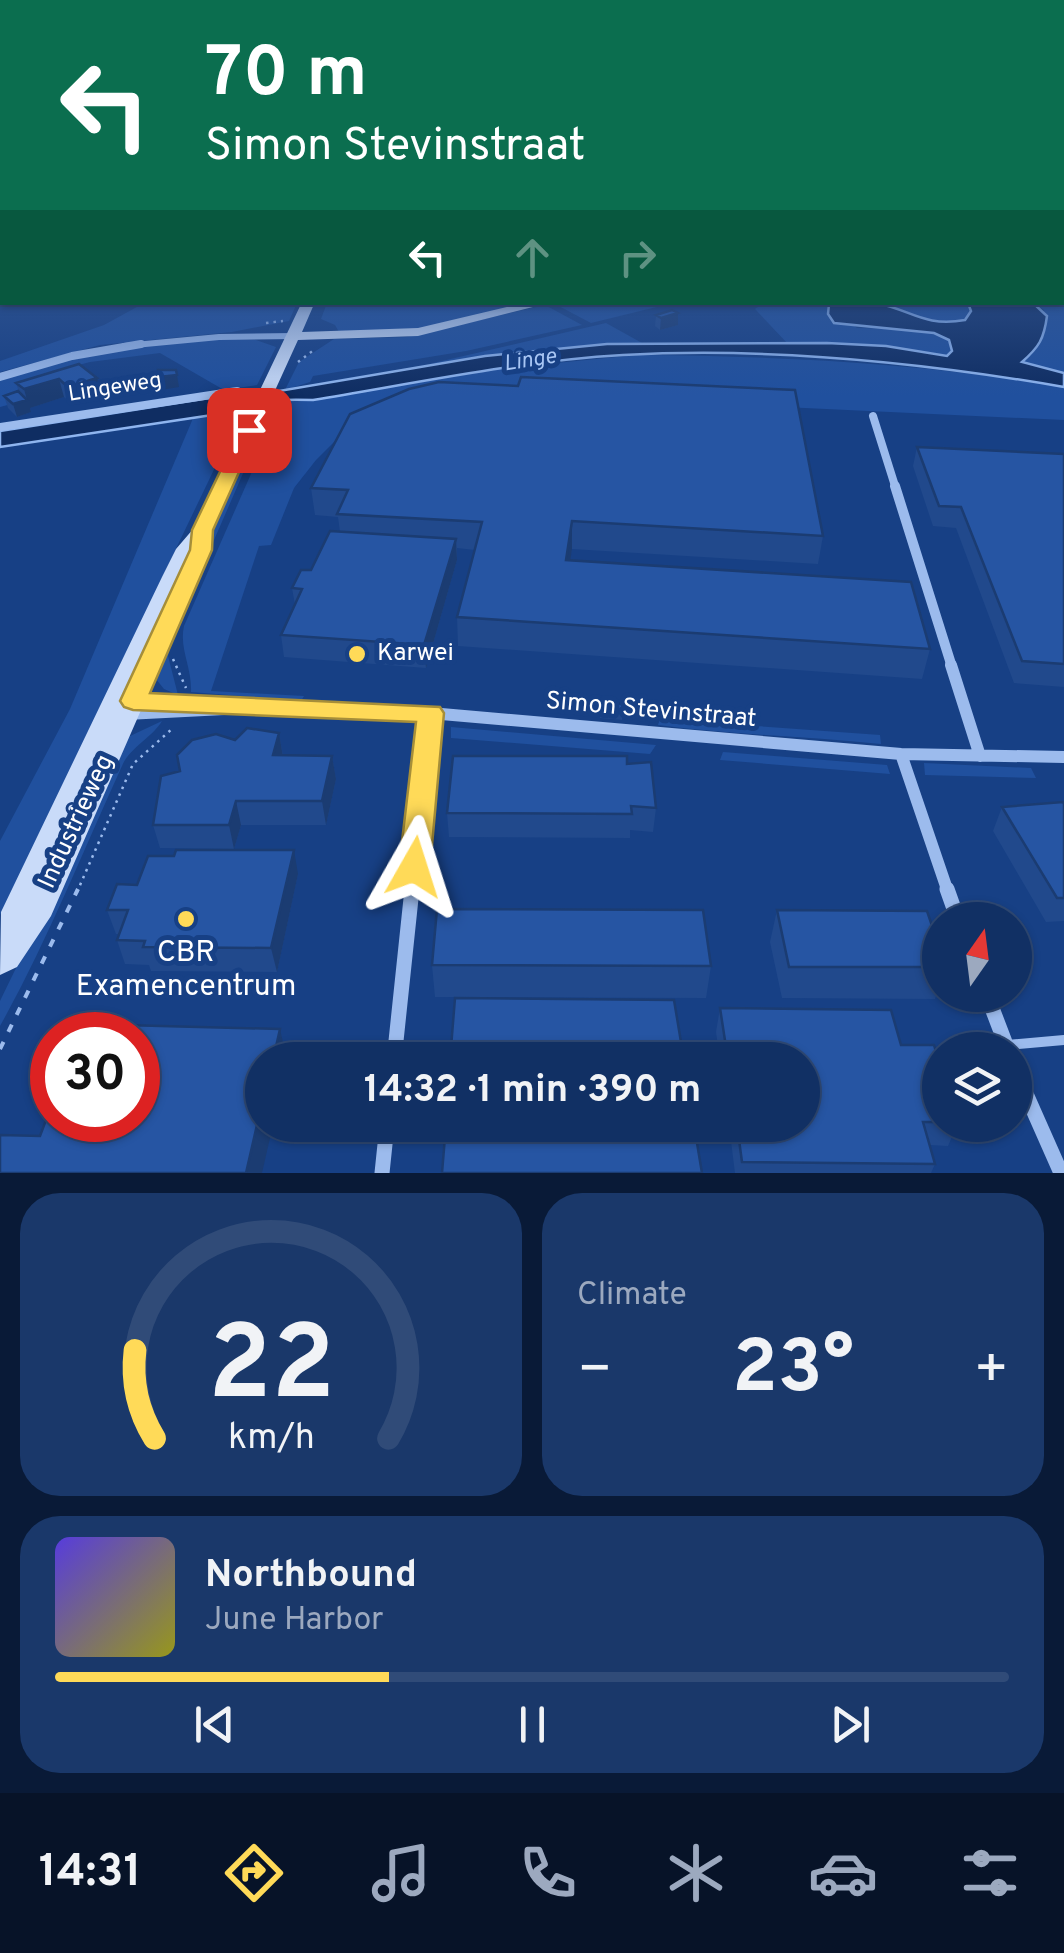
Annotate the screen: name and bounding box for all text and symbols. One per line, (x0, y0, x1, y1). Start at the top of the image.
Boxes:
text: 70 m (205, 32, 368, 121)
icon: left (40, 40, 170, 170)
text: Simon Stevinstraat (205, 119, 586, 176)
icon: left (400, 230, 455, 285)
icon: ahead (505, 230, 560, 285)
icon: right (610, 230, 665, 285)
water label: Linge (502, 343, 559, 378)
street label: Lingeweg (66, 367, 164, 409)
pin (207, 388, 292, 473)
icon: arrive (222, 403, 277, 458)
place label: Karwei (377, 638, 454, 670)
marker: Karwei (346, 643, 368, 665)
street label: Simon Stevinstraat (544, 686, 758, 736)
street label: Industrieweg (32, 750, 122, 894)
position arrow (362, 815, 466, 919)
north arrow (922, 902, 1032, 1012)
map controls (922, 902, 1032, 1142)
marker: CBR Examencentrum (175, 908, 197, 930)
place label: CBR Examencentrum (76, 935, 296, 1006)
speed limit sign: 30 (30, 1012, 160, 1142)
button: layers (922, 1032, 1032, 1142)
text: 14:32 · 1 min · 390 m (364, 1067, 701, 1116)
text: Climate (577, 1276, 687, 1316)
text: 22 (207, 1304, 335, 1436)
text: 23° (732, 1324, 854, 1419)
text: − (577, 1337, 612, 1407)
text: + (974, 1337, 1009, 1407)
text: km/h (228, 1416, 314, 1462)
text: Northbound (205, 1552, 417, 1601)
text: June Harbor (205, 1601, 384, 1641)
icon: previous (187, 1697, 242, 1752)
icon: pause (505, 1697, 560, 1752)
icon: next (823, 1697, 878, 1752)
icon: directions (219, 1838, 289, 1908)
icon: music (366, 1838, 436, 1908)
icon: phone (513, 1838, 583, 1908)
icon: climate (661, 1838, 731, 1908)
icon: car (808, 1838, 878, 1908)
icon: filters (955, 1838, 1025, 1908)
text: 14:31 (39, 1845, 141, 1902)

